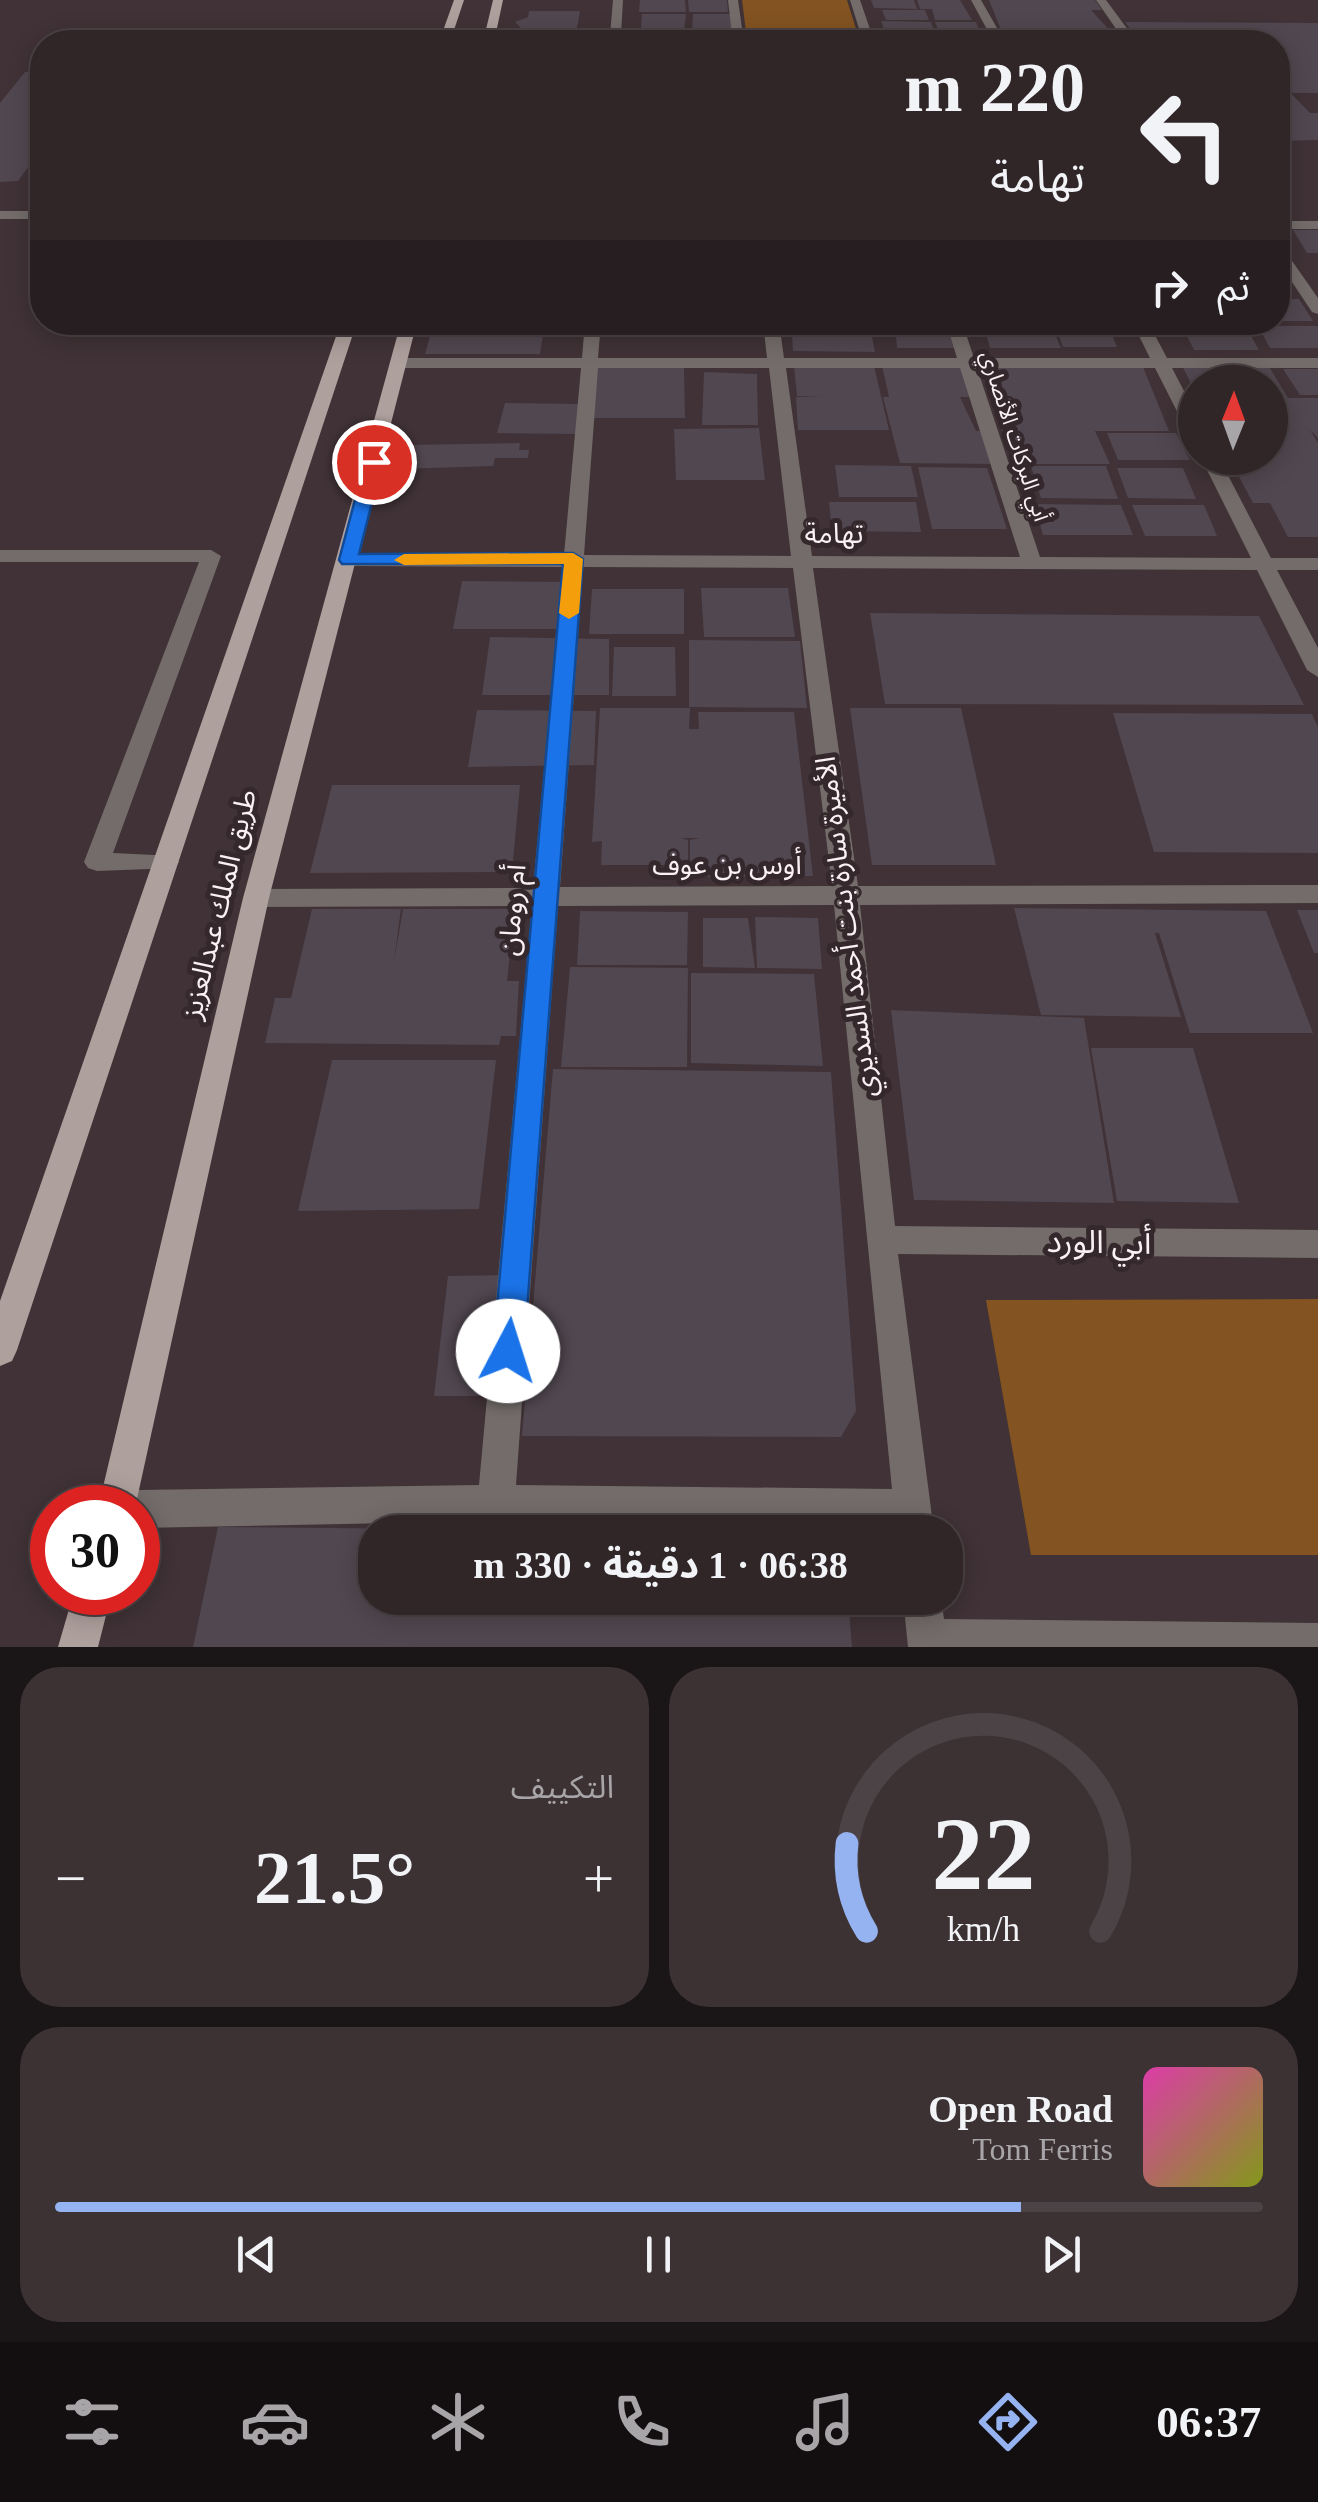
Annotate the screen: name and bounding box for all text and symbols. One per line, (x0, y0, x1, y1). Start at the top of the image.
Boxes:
text: 220 m (904, 49, 1085, 126)
icon: left (1120, 70, 1250, 200)
text: تهامة (990, 152, 1085, 202)
icon: right (1142, 260, 1197, 315)
text: ثم (1217, 266, 1250, 308)
street label: أبي البركات الأنصاري (972, 347, 1055, 526)
north arrow (1178, 365, 1288, 475)
map controls (1178, 365, 1288, 475)
pin (332, 420, 417, 505)
icon: arrive (347, 435, 402, 490)
street label: تهامة (804, 518, 864, 549)
street label: الأميرة سارة بنت أحمد السديري (807, 754, 888, 1100)
street label: طريق الملك عبدالعزيز (175, 786, 264, 1023)
street label: أوس بن عوف (652, 846, 802, 881)
street label: أم رومان (490, 863, 536, 958)
street label: أبي الورد (1046, 1222, 1152, 1267)
position arrow (456, 1299, 560, 1403)
speed limit sign: 30 (30, 1485, 160, 1615)
text: 06:38 · 1 دقيقة · 330 m (473, 1544, 848, 1586)
text: التكييف (511, 1769, 614, 1805)
text: 22 (932, 1796, 1036, 1911)
text: 21.5° (254, 1836, 415, 1919)
text: − (55, 1848, 86, 1909)
text: + (583, 1848, 614, 1909)
text: km/h (947, 1909, 1020, 1949)
text: Open Road (928, 2088, 1113, 2130)
text: Tom Ferris (972, 2131, 1113, 2167)
icon: previous (229, 2227, 284, 2282)
icon: pause (631, 2227, 686, 2282)
icon: next (1034, 2227, 1089, 2282)
icon: filters (57, 2387, 127, 2457)
icon: car (240, 2387, 310, 2457)
icon: climate (423, 2387, 493, 2457)
icon: phone (607, 2387, 677, 2457)
icon: music (790, 2387, 860, 2457)
icon: directions (973, 2387, 1043, 2457)
text: 06:37 (1156, 2397, 1261, 2447)

